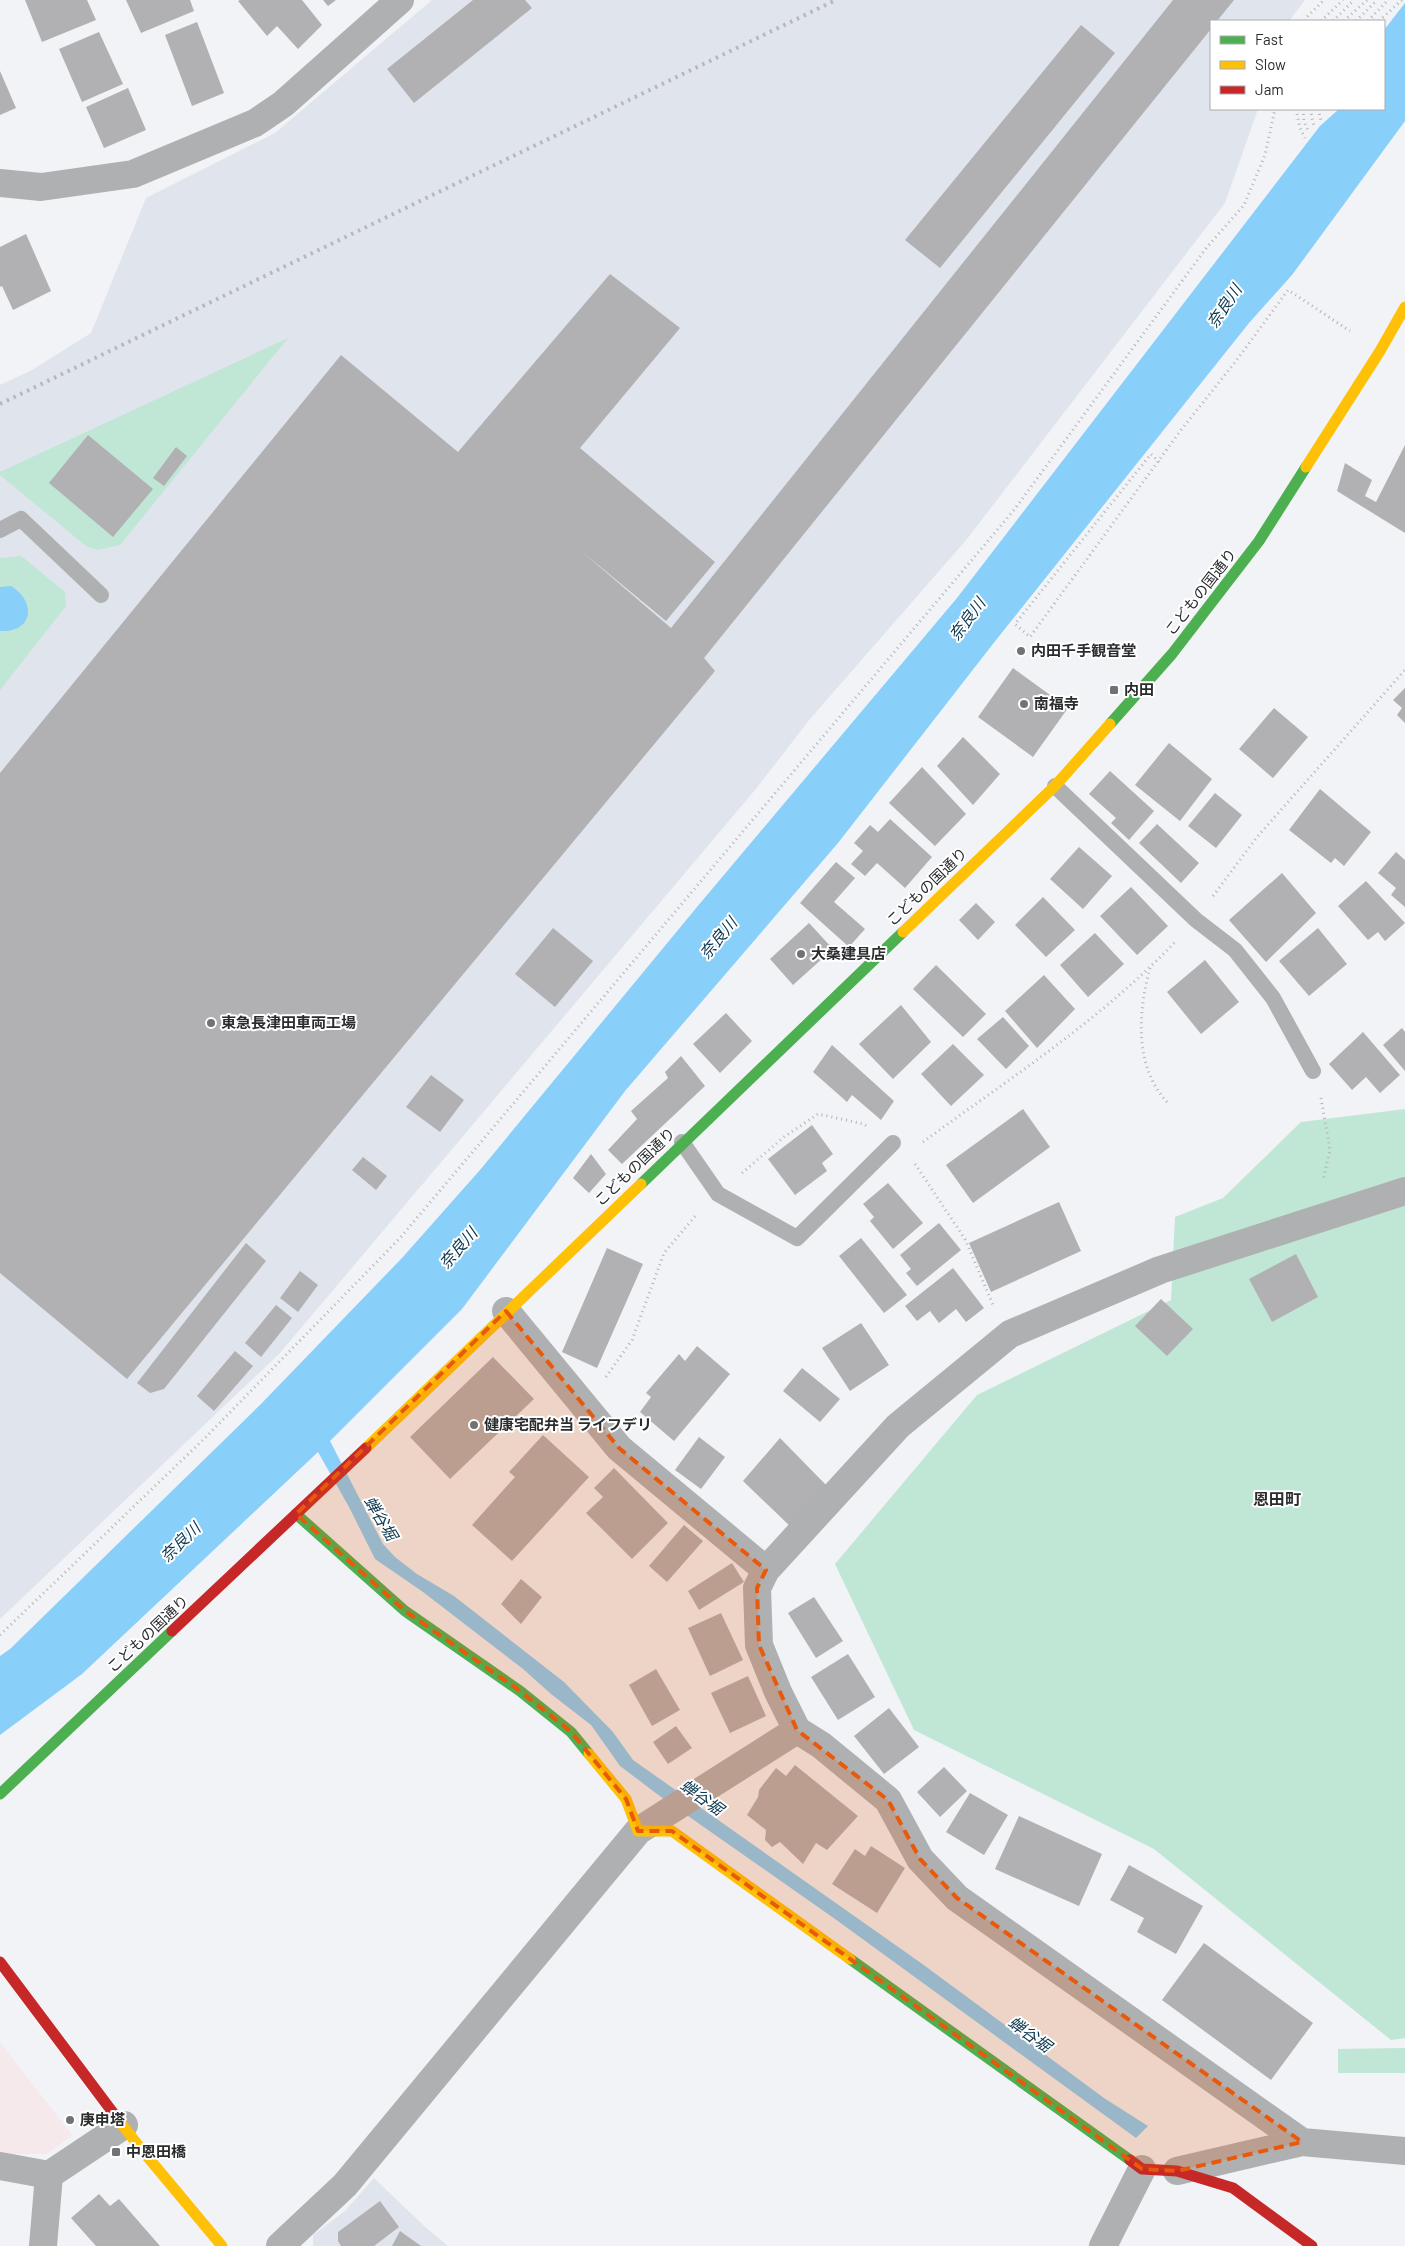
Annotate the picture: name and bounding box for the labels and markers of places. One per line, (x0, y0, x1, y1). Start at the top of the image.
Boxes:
place label: 内田千手観音堂 (1031, 641, 1136, 659)
marker: 内田千手観音堂 (1015, 645, 1027, 657)
place label: 内田 (1124, 680, 1154, 698)
marker: 内田 (1108, 684, 1120, 696)
place label: 南福寺 (1034, 694, 1079, 712)
marker: 南福寺 (1018, 698, 1030, 710)
place label: 大桑建具店 (811, 944, 886, 962)
marker: 大桑建具店 (795, 948, 807, 960)
place label: 東急長津田車両工場 (221, 1013, 356, 1031)
marker: 東急長津田車両工場 (205, 1017, 217, 1029)
place label: 健康宅配弁当 ライフデリ (484, 1415, 652, 1433)
marker: 健康宅配弁当 ライフデリ (468, 1419, 480, 1431)
place label: 庚申塔 (80, 2110, 125, 2128)
marker: 庚申塔 (64, 2114, 76, 2126)
place label: 中恩田橋 (126, 2142, 187, 2160)
marker: 中恩田橋 (110, 2146, 122, 2158)

